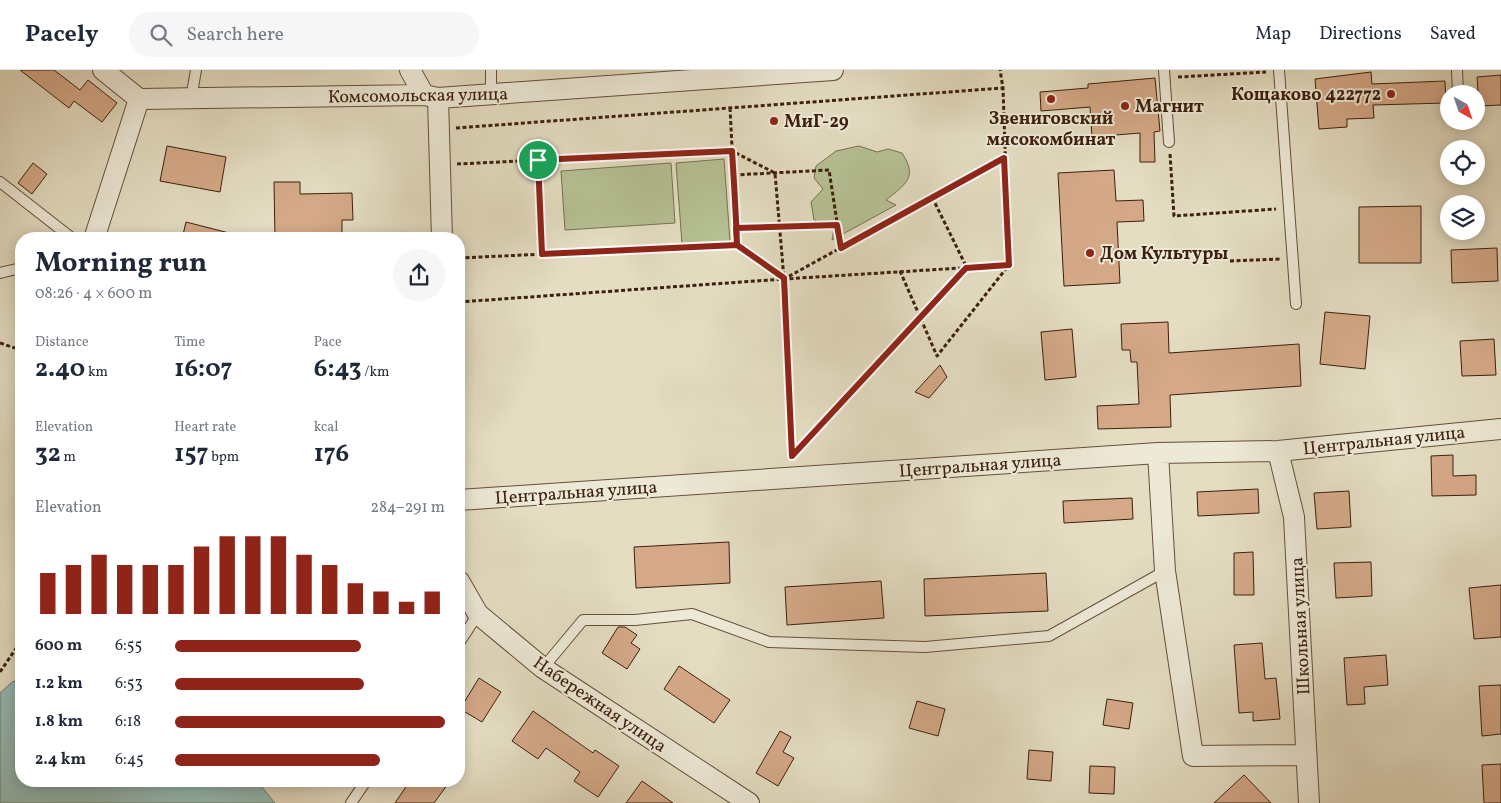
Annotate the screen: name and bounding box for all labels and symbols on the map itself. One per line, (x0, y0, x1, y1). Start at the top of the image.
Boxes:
street label: Комсомольская улица (328, 82, 508, 111)
place label: Кощаково 422772 (1231, 83, 1381, 108)
north arrow (1440, 85, 1485, 130)
marker: Кощаково 422772 (1385, 88, 1397, 100)
marker: Звениговский мясокомбинат (1045, 93, 1057, 105)
place label: Магнит (1135, 95, 1204, 120)
marker: Магнит (1119, 100, 1131, 112)
place label: Звениговский мясокомбинат (987, 107, 1116, 153)
place label: МиГ-29 (784, 110, 849, 135)
marker: МиГ-29 (768, 115, 780, 127)
pin (517, 139, 559, 181)
place label: Дом Культуры (1100, 242, 1228, 267)
marker: Дом Культуры (1084, 247, 1096, 259)
street label: Центральная улица (1302, 421, 1467, 462)
street label: Центральная улица (898, 448, 1062, 485)
street label: Центральная улица (494, 475, 658, 512)
street label: Школьная улица (1285, 556, 1318, 696)
street label: Набережная улица (527, 651, 671, 759)

